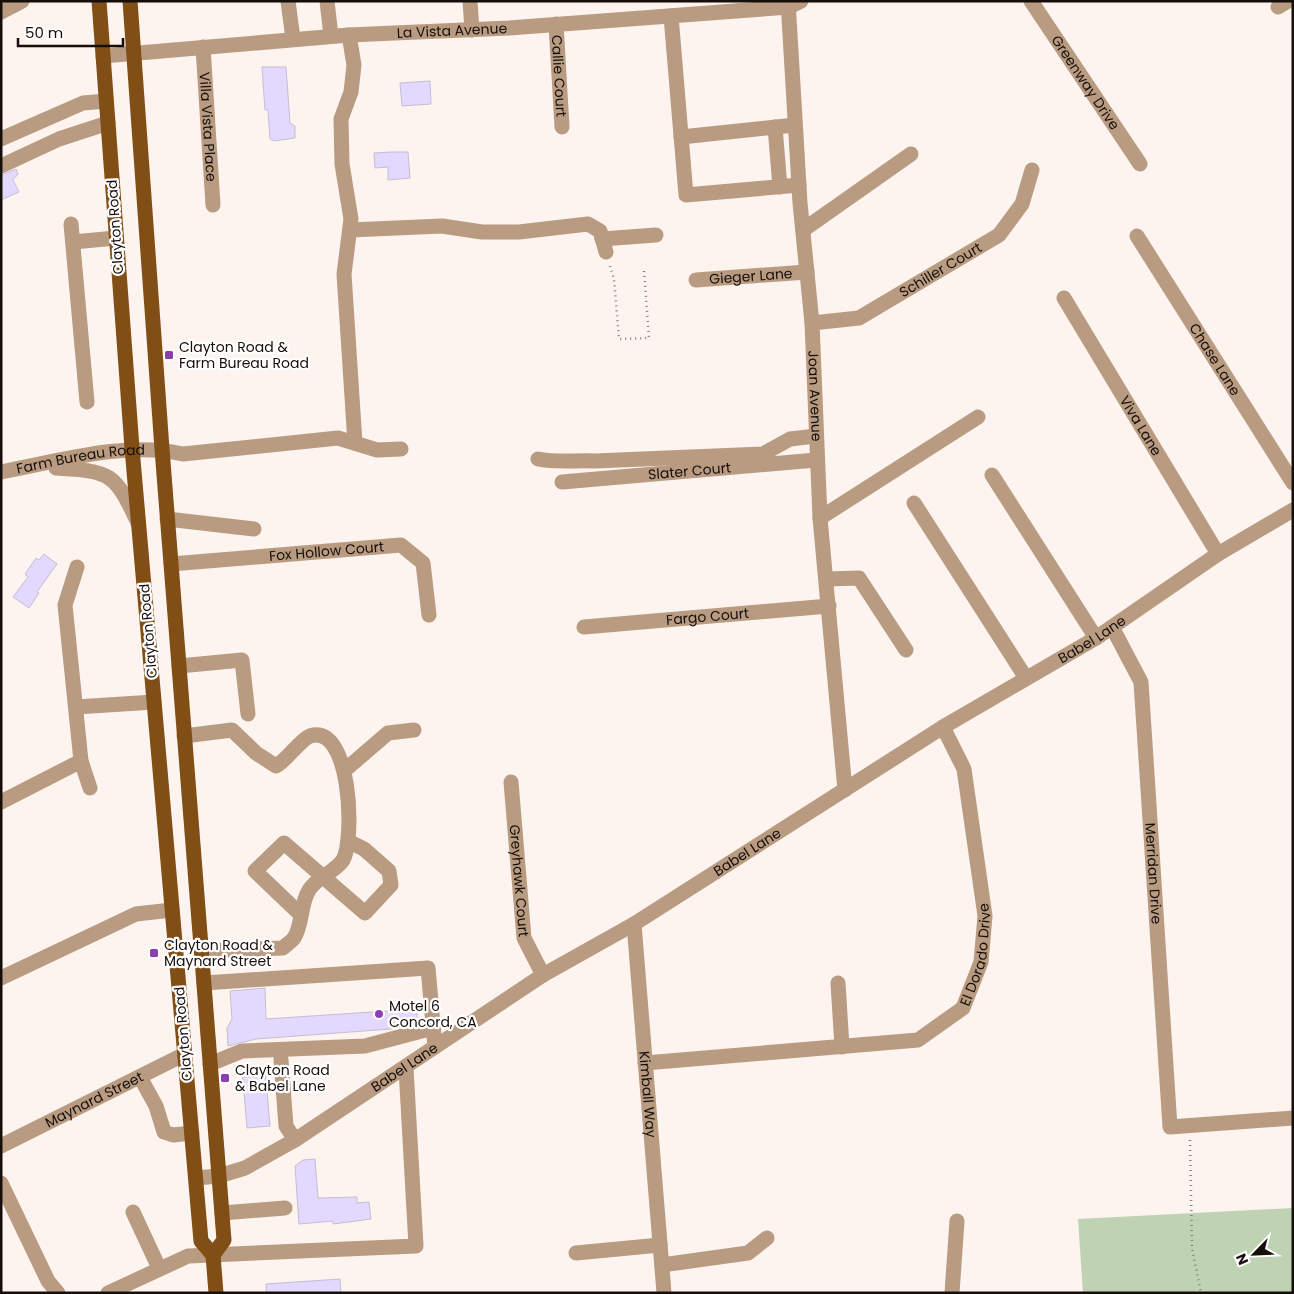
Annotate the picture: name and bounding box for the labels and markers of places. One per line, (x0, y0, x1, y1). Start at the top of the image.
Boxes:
place label: Clayton Road & Farm Bureau Road (179, 337, 309, 373)
marker: Clayton Road & Farm Bureau Road (163, 349, 175, 361)
place label: Clayton Road & Maynard Street (164, 935, 273, 971)
marker: Clayton Road & Maynard Street (148, 947, 160, 959)
place label: Motel 6 Concord, CA (389, 996, 477, 1032)
marker: Motel 6 Concord, CA (373, 1008, 385, 1020)
place label: Clayton Road & Babel Lane (235, 1060, 330, 1096)
marker: Clayton Road & Babel Lane (219, 1072, 231, 1084)

